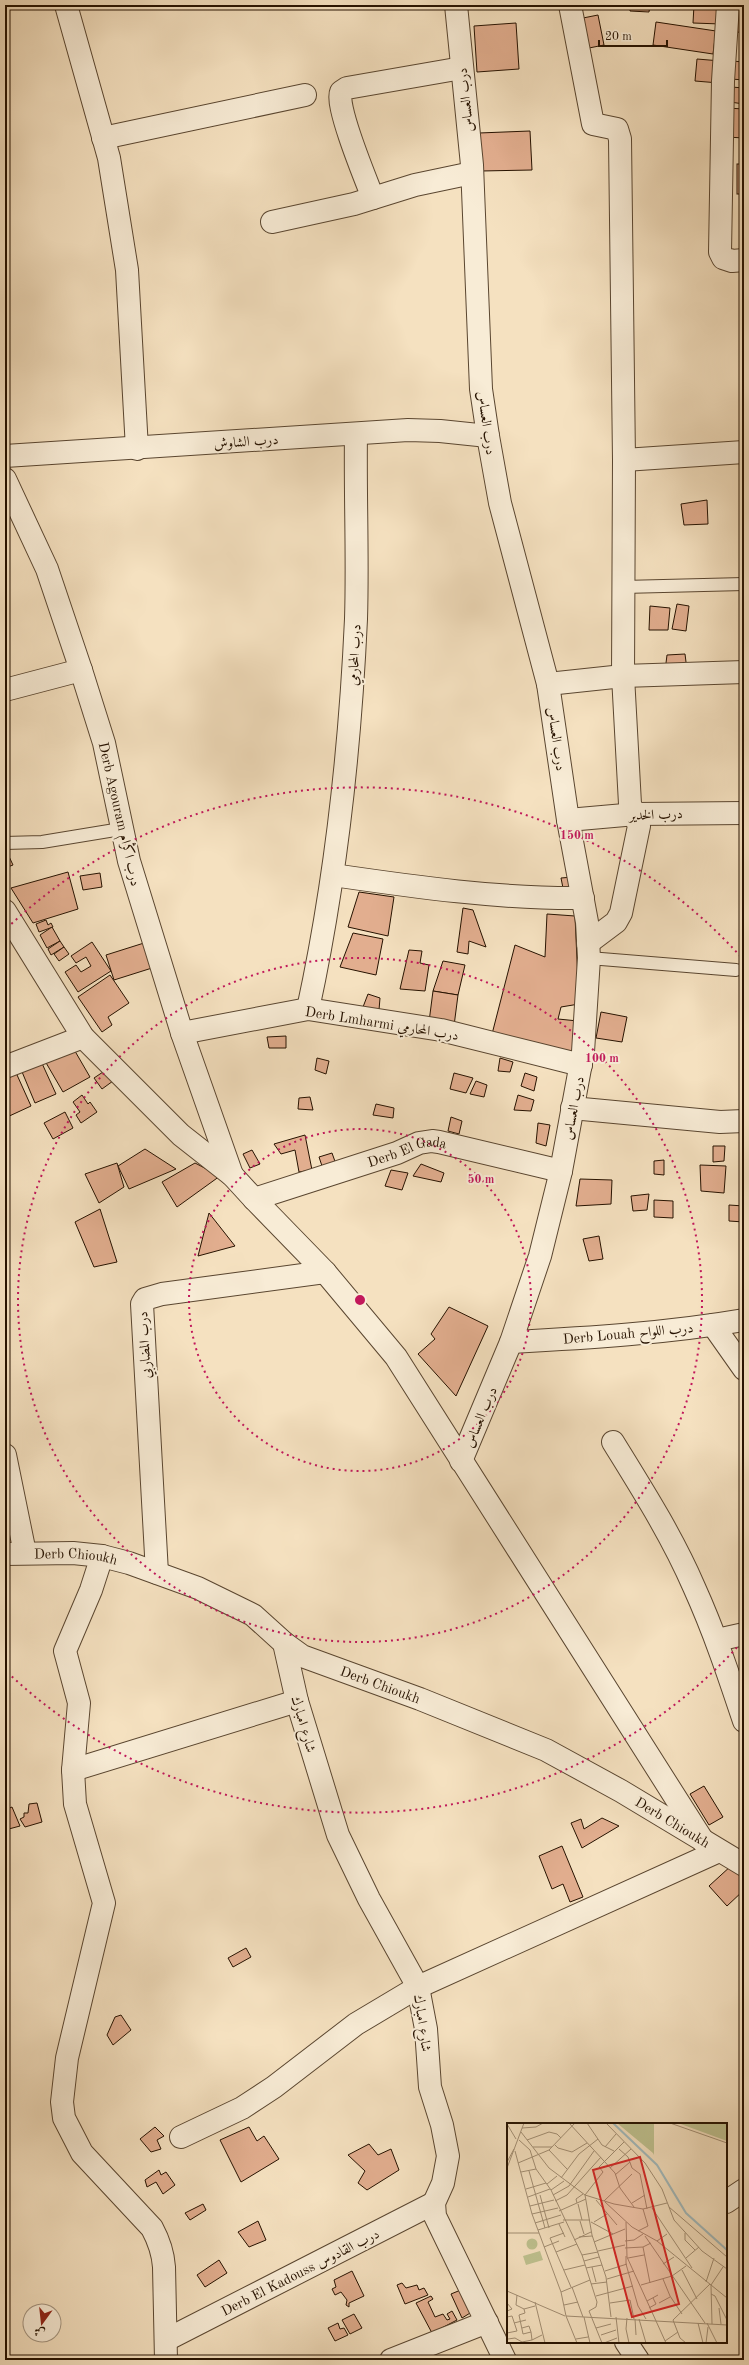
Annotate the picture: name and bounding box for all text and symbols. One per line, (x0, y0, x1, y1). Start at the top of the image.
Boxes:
scale bar (599, 22, 667, 48)
text: 20 m (605, 31, 632, 43)
street label: درب العساس (456, 67, 477, 133)
street label: درب العساس (474, 390, 497, 456)
street label: درب الشاوش (213, 433, 279, 452)
street label: درب المحارمي (346, 624, 368, 686)
street label: درب العساس (544, 706, 567, 772)
street label: Derb Agouram درب اڭرام (91, 740, 145, 889)
street label: درب الخدير (627, 807, 683, 824)
text: 150 m (560, 829, 594, 842)
street label: Derb Lmharmi درب المحارمي (303, 1005, 460, 1047)
text: 100 m (585, 1053, 619, 1065)
street label: درب العساس (561, 1075, 588, 1141)
street label: Derb El Gada (366, 1135, 448, 1170)
text: 50 m (468, 1173, 495, 1186)
centre of rings (353, 1293, 367, 1307)
street label: درب المضاربي (136, 1311, 158, 1379)
street label: Derb Louah درب اللواح (562, 1321, 694, 1352)
street label: درب العساس (462, 1385, 501, 1450)
street label: Derb Chioukh (34, 1547, 119, 1568)
street label: Derb Chioukh (338, 1664, 422, 1707)
street label: شارع امبارك (284, 1694, 319, 1755)
street label: Derb Chioukh (632, 1795, 712, 1851)
street label: شارع امبارك (407, 1993, 434, 2053)
inset map (507, 2123, 727, 2343)
street label: Derb El Kadouss درب القادوس (219, 2227, 382, 2320)
north arrow (22, 2303, 62, 2343)
text: ش (33, 2324, 46, 2338)

